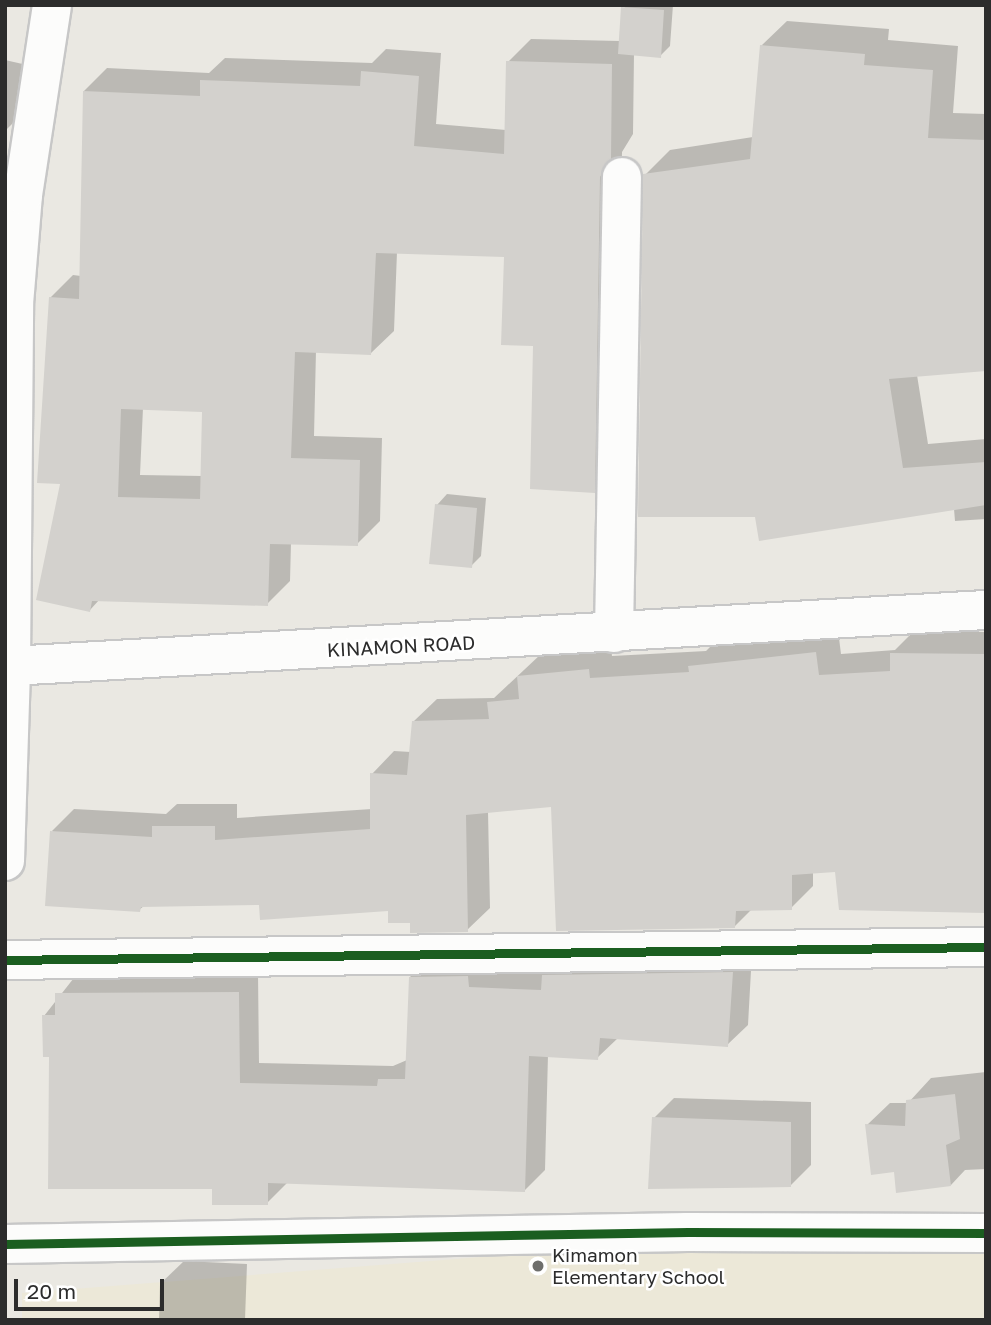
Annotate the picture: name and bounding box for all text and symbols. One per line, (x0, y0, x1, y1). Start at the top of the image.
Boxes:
street label: KINAMON ROAD (326, 631, 476, 661)
place label: Kimamon Elementary School (552, 1244, 725, 1288)
marker: Kimamon Elementary School (530, 1258, 546, 1274)
scale bar (18, 1266, 168, 1310)
text: 20 m (27, 1278, 76, 1304)

